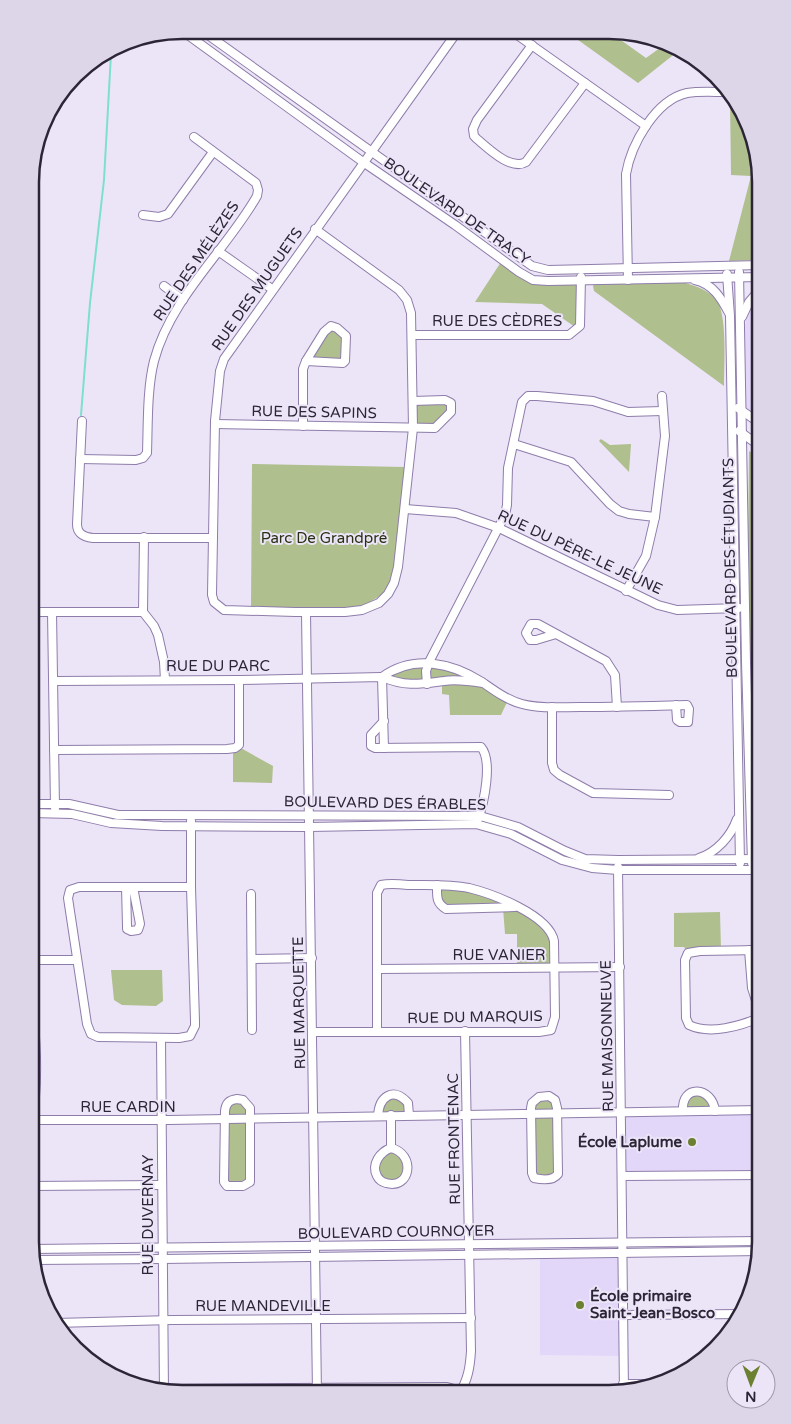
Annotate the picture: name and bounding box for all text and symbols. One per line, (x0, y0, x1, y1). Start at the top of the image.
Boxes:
street label: BOULEVARD DE TRACY (380, 154, 534, 269)
street label: RUE DES MÉLÈZES (149, 198, 243, 324)
street label: RUE DES MUGUETS (208, 224, 306, 354)
street label: RUE DES CÈDRES (432, 312, 562, 330)
street label: RUE DES SAPINS (251, 402, 377, 422)
street label: BOULEVARD DES ÉTUDIANTS (719, 458, 741, 678)
street label: RUE DU PÈRE-LE JEUNE (495, 506, 665, 598)
park label: Parc De Grandpré (261, 529, 387, 547)
street label: RUE DU PARC (166, 657, 270, 675)
street label: BOULEVARD DES ÉRABLES (284, 792, 486, 814)
street label: RUE MARQUETTE (289, 936, 309, 1070)
street label: RUE VANIER (452, 946, 546, 964)
street label: RUE MAISONNEUVE (597, 960, 617, 1112)
street label: RUE DU MARQUIS (407, 1007, 543, 1027)
street label: RUE FRONTENAC (444, 1073, 464, 1205)
street label: RUE CARDIN (80, 1098, 176, 1116)
place label: École Laplume (578, 1132, 682, 1152)
marker: École Laplume (686, 1136, 698, 1148)
street label: RUE DUVERNAY (139, 1154, 157, 1275)
street label: BOULEVARD COURNOYER (297, 1221, 495, 1243)
place label: École primaire Saint-Jean-Bosco (590, 1286, 715, 1322)
street label: RUE MANDEVILLE (195, 1297, 331, 1315)
marker: École primaire Saint-Jean-Bosco (574, 1299, 586, 1311)
north arrow (726, 1359, 776, 1409)
text: N (745, 1388, 757, 1405)

